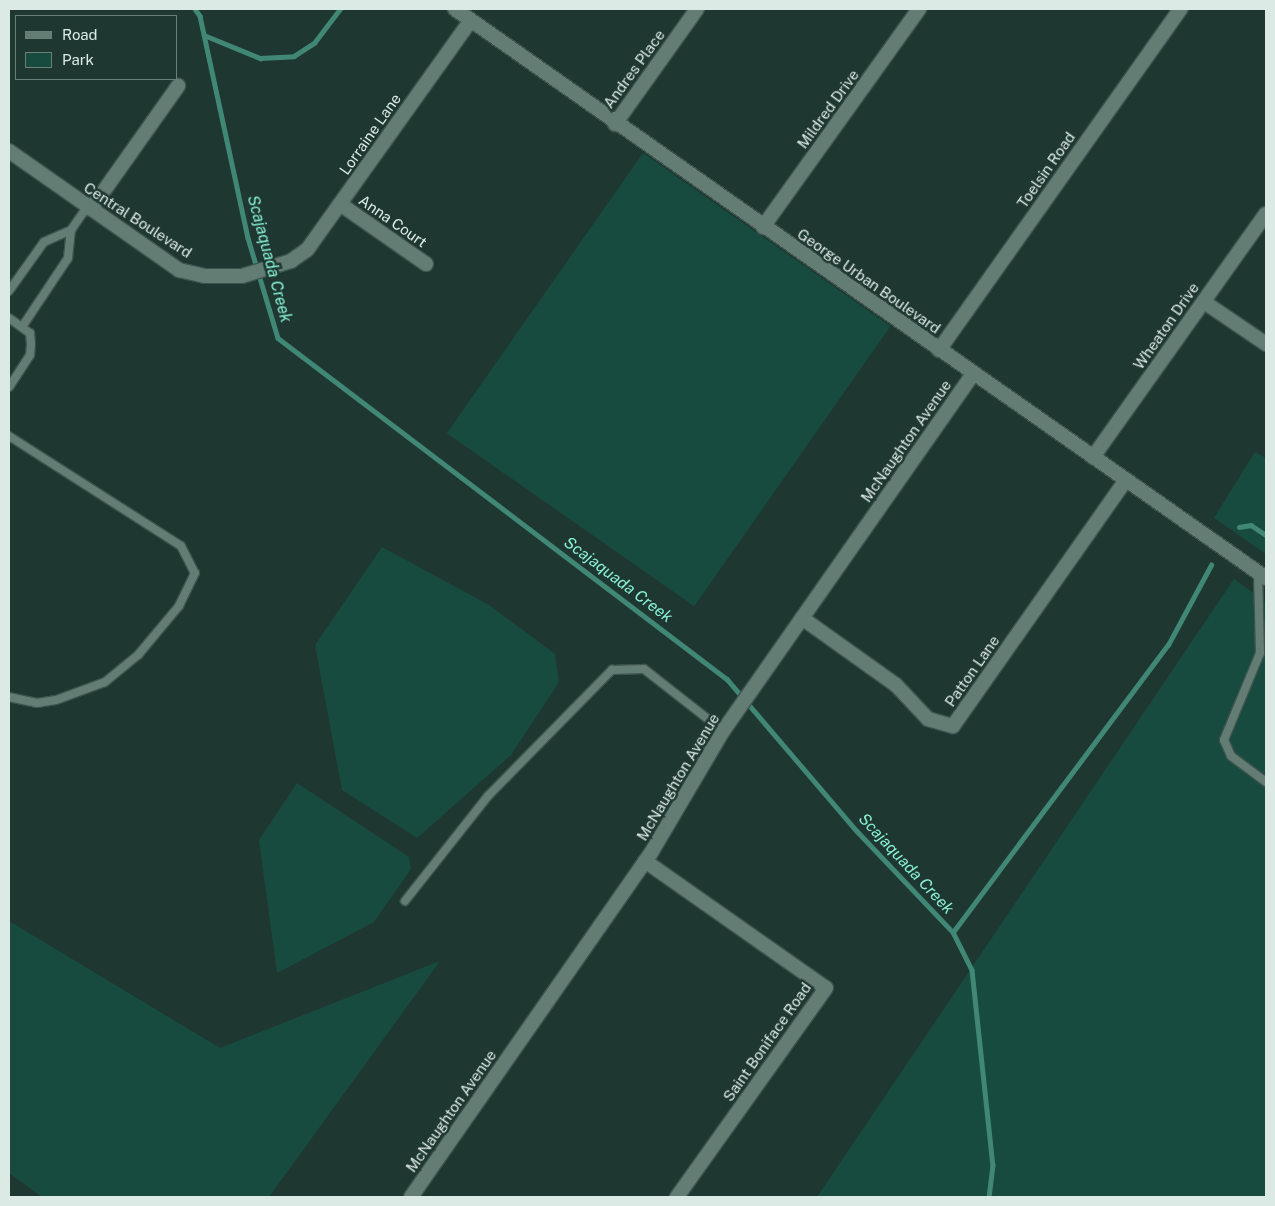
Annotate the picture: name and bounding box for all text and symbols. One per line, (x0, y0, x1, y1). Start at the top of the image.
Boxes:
legend (15, 15, 178, 80)
text: Road (62, 26, 98, 43)
street label: Andres Place (599, 26, 669, 112)
text: Park (62, 51, 94, 68)
street label: Mildred Drive (793, 66, 863, 152)
street label: Lorraine Lane (335, 90, 405, 178)
street label: Toelsin Road (1013, 129, 1079, 211)
street label: Central Boulevard (81, 178, 195, 262)
street label: Anna Court (356, 191, 430, 251)
water label: Scajaquada Creek (243, 193, 295, 325)
street label: George Urban Boulevard (794, 225, 944, 337)
street label: Wheaton Drive (1129, 279, 1203, 373)
street label: McNaughton Avenue (857, 376, 955, 506)
water label: Scajaquada Creek (560, 533, 676, 627)
street label: Patton Lane (941, 632, 1003, 710)
street label: McNaughton Avenue (633, 710, 723, 844)
water label: Scajaquada Creek (854, 810, 958, 918)
street label: Saint Boniface Road (719, 979, 815, 1105)
street label: McNaughton Avenue (402, 1046, 500, 1176)

